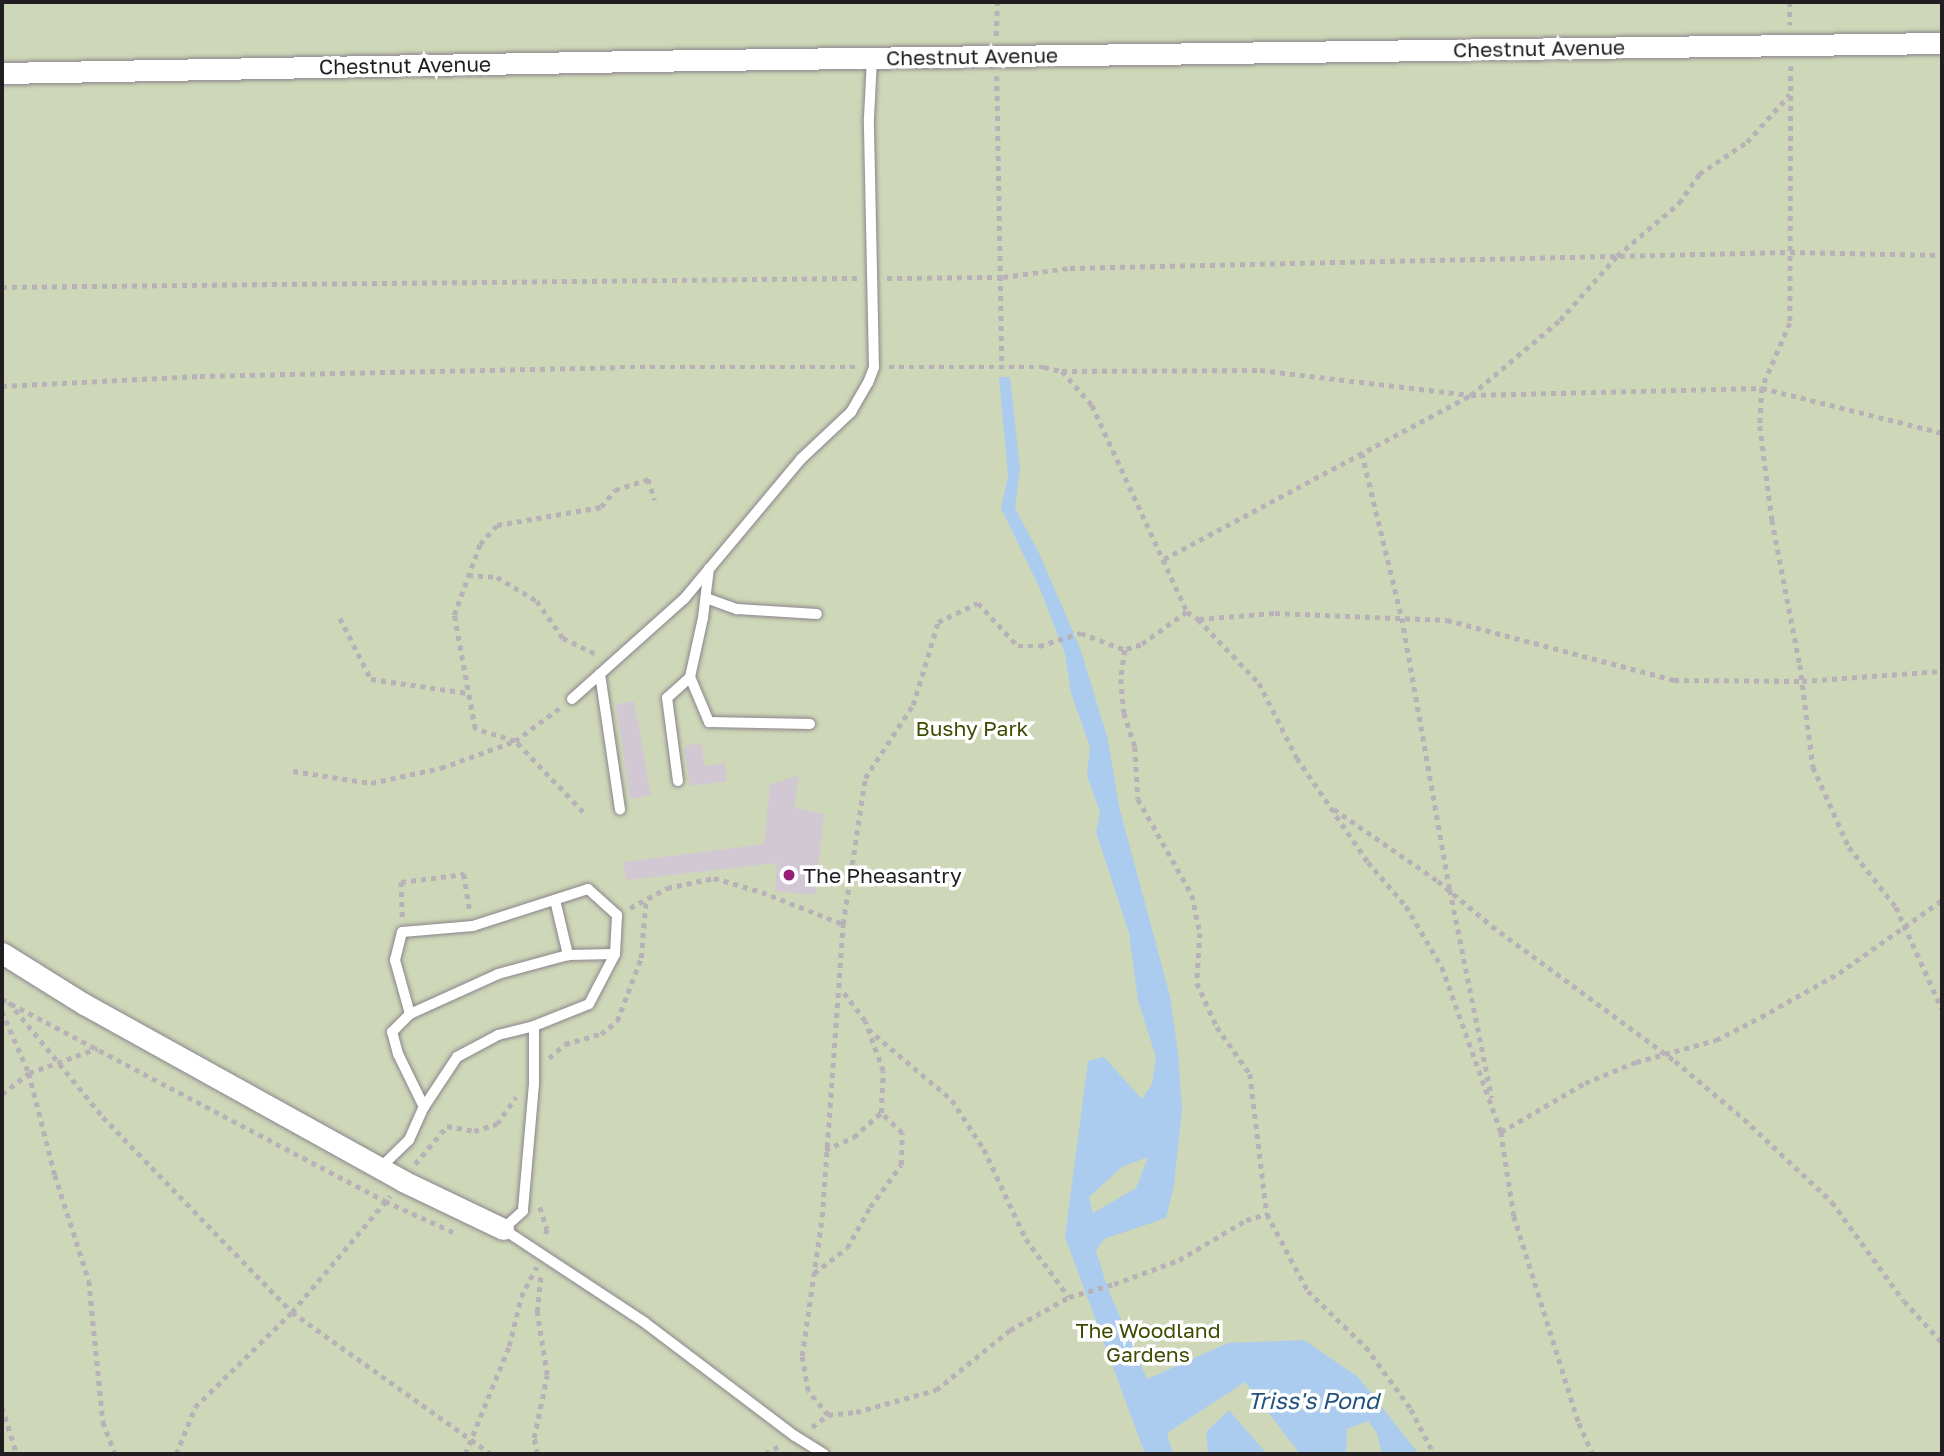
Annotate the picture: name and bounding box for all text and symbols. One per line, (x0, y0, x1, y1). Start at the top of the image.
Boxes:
street label: Chestnut Avenue (1453, 34, 1625, 62)
street label: Chestnut Avenue (886, 42, 1058, 70)
street label: Chestnut Avenue (319, 51, 491, 79)
park label: Bushy Park (916, 715, 1028, 741)
place label: The Pheasantry (803, 862, 962, 888)
marker: The Pheasantry (781, 867, 797, 883)
park label: The Woodland Gardens (1075, 1317, 1221, 1367)
water label: Triss's Pond (1247, 1386, 1379, 1414)

